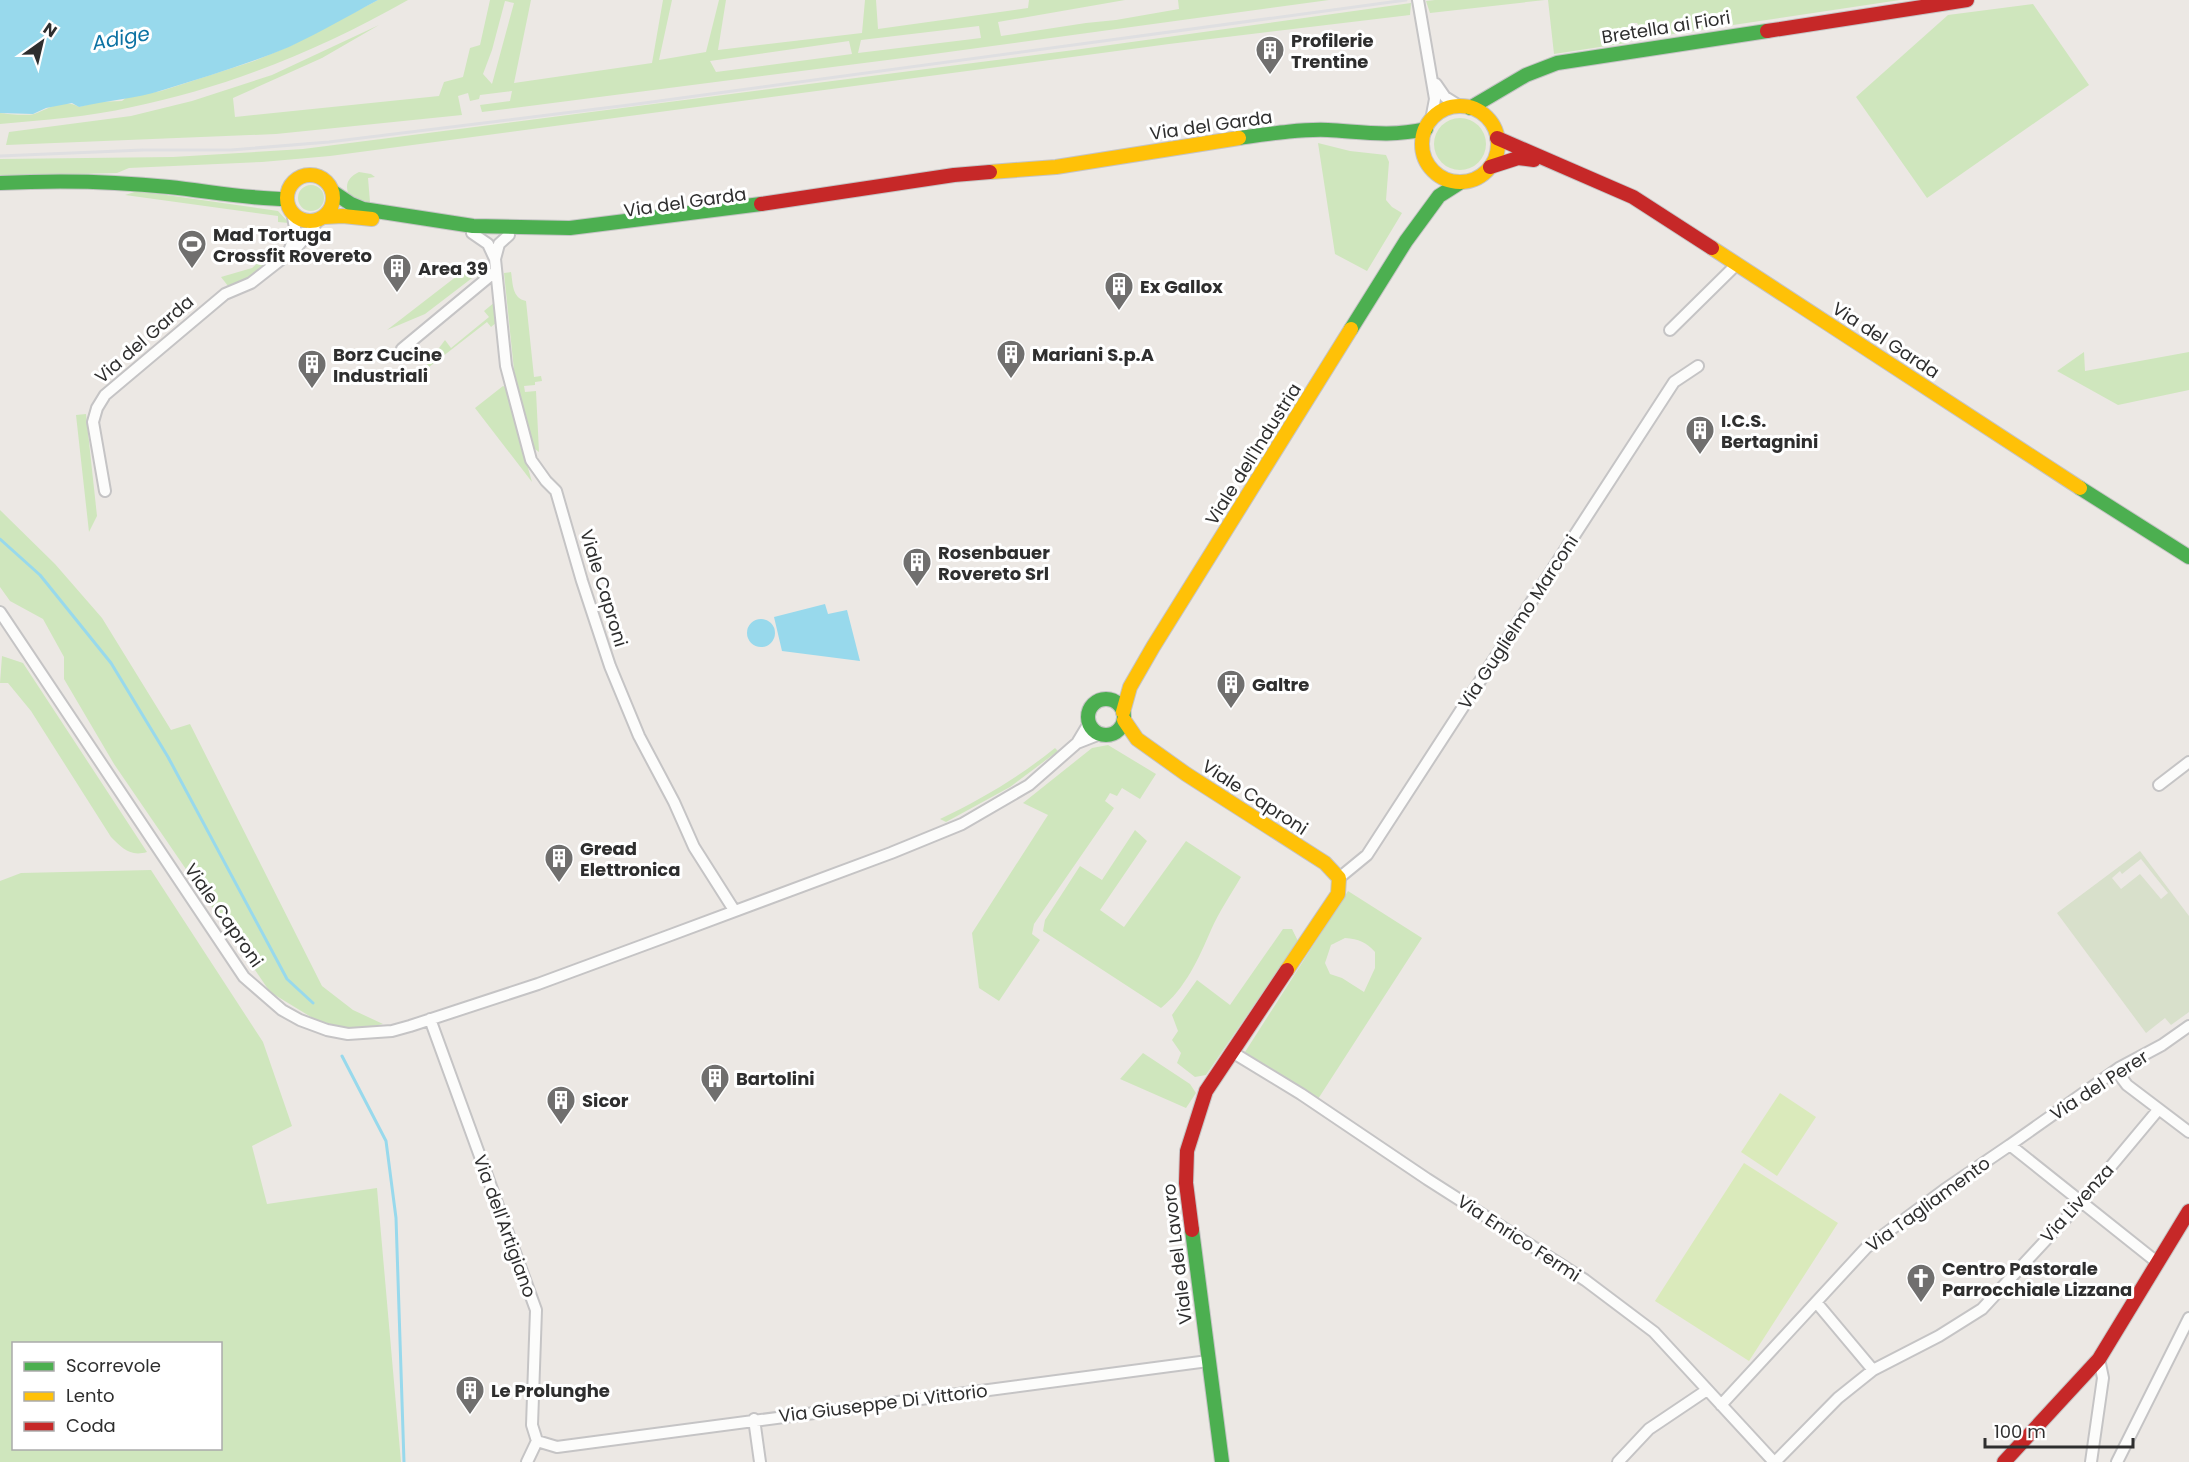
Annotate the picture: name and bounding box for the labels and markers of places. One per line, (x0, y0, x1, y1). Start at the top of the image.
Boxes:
place label: Profilerie Trentine (1291, 28, 1374, 74)
building icon: Profilerie Trentine (1254, 34, 1286, 76)
place label: Mad Tortuga Crossfit Rovereto (213, 222, 372, 268)
sports icon: Mad Tortuga Crossfit Rovereto (176, 228, 208, 270)
building icon: Area 39 (381, 252, 413, 294)
place label: Area 39 (418, 256, 488, 281)
building icon: Ex Gallox (1103, 270, 1135, 312)
place label: Ex Gallox (1140, 274, 1223, 299)
building icon: Mariani S.p.A (995, 338, 1027, 380)
place label: Borz Cucine Industriali (333, 342, 442, 388)
place label: Mariani S.p.A (1032, 342, 1154, 367)
building icon: Borz Cucine Industriali (296, 348, 328, 390)
place label: I.C.S. Bertagnini (1721, 408, 1818, 454)
building icon: I.C.S. Bertagnini (1684, 414, 1716, 456)
place label: Rosenbauer Rovereto Srl (938, 540, 1050, 586)
building icon: Rosenbauer Rovereto Srl (901, 546, 933, 588)
building icon: Galtre (1215, 668, 1247, 710)
place label: Galtre (1252, 672, 1309, 697)
place label: Gread Elettronica (580, 836, 680, 882)
building icon: Gread Elettronica (543, 842, 575, 884)
building icon: Bartolini (699, 1062, 731, 1104)
place label: Bartolini (736, 1066, 815, 1091)
building icon: Sicor (545, 1084, 577, 1126)
place label: Sicor (582, 1088, 629, 1113)
place label: Centro Pastorale Parrocchiale Lizzana (1942, 1256, 2132, 1302)
church icon: Centro Pastorale Parrocchiale Lizzana (1905, 1262, 1937, 1304)
building icon: Le Prolunghe (454, 1374, 486, 1416)
place label: Le Prolunghe (491, 1378, 610, 1403)

